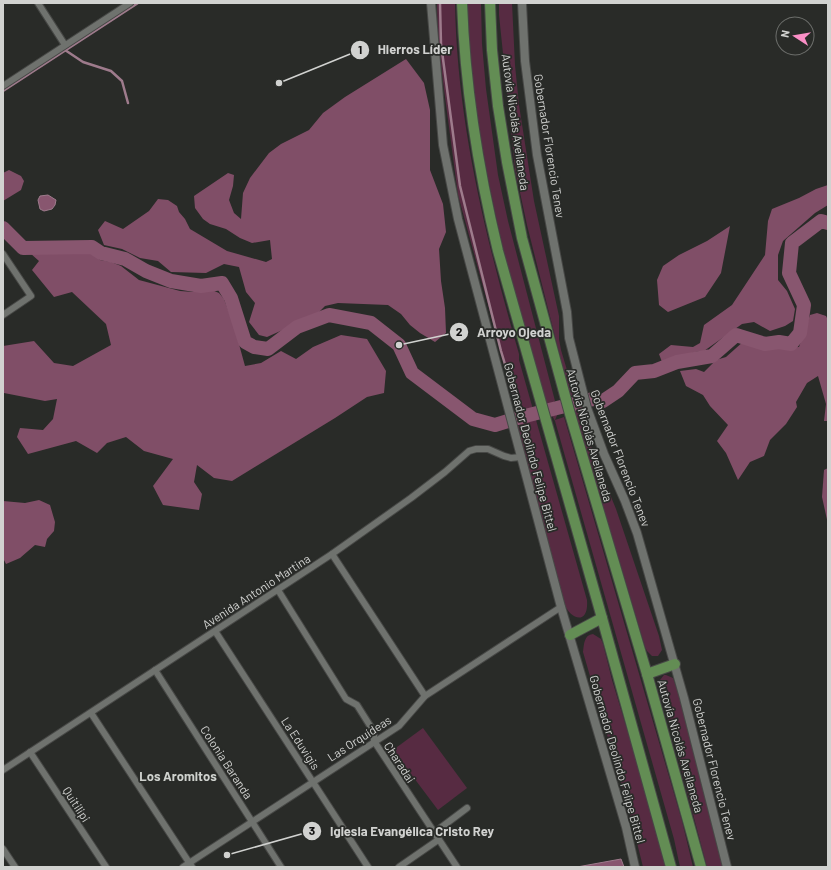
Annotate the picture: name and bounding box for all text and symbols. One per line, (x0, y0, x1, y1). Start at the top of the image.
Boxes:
north arrow (775, 16, 815, 56)
text: N (778, 29, 792, 39)
callout: Hierros Líder (350, 37, 461, 62)
text: Hierros Líder (378, 41, 452, 57)
text: 1 (358, 42, 362, 56)
street label: Autovía Nicolás Avellaneda (499, 53, 533, 191)
street label: Gobernador Florencio Tenev (532, 73, 568, 219)
callout: Arroyo Ojeda (449, 320, 559, 345)
text: 2 (456, 324, 463, 338)
text: Arroyo Ojeda (477, 324, 551, 340)
street label: Gobernador Deolindo Felipe Bittel (502, 361, 560, 533)
street label: Autovía Nicolás Avellaneda (564, 367, 616, 503)
street label: Gobernador Florencio Tenev (588, 387, 654, 529)
street label: Avenida Antonio Martina (199, 551, 313, 631)
street label: Gobernador Deolindo Felipe Bittel (587, 674, 649, 844)
street label: Autovía Nicolás Avellaneda (655, 678, 707, 814)
street label: Gobernador Florencio Tenev (691, 697, 739, 842)
street label: Las Orquídeas (324, 712, 394, 764)
street label: La Eduvigis (279, 714, 323, 772)
street label: Colonia Baranda (198, 723, 256, 801)
street label: Charadai (382, 739, 418, 785)
district label: Los Aromitos (139, 768, 217, 784)
street label: Quitilipi (60, 784, 94, 824)
callout: Iglesia Evangélica Cristo Rey (302, 819, 502, 844)
text: 3 (309, 823, 315, 837)
text: Iglesia Evangélica Cristo Rey (330, 823, 494, 839)

